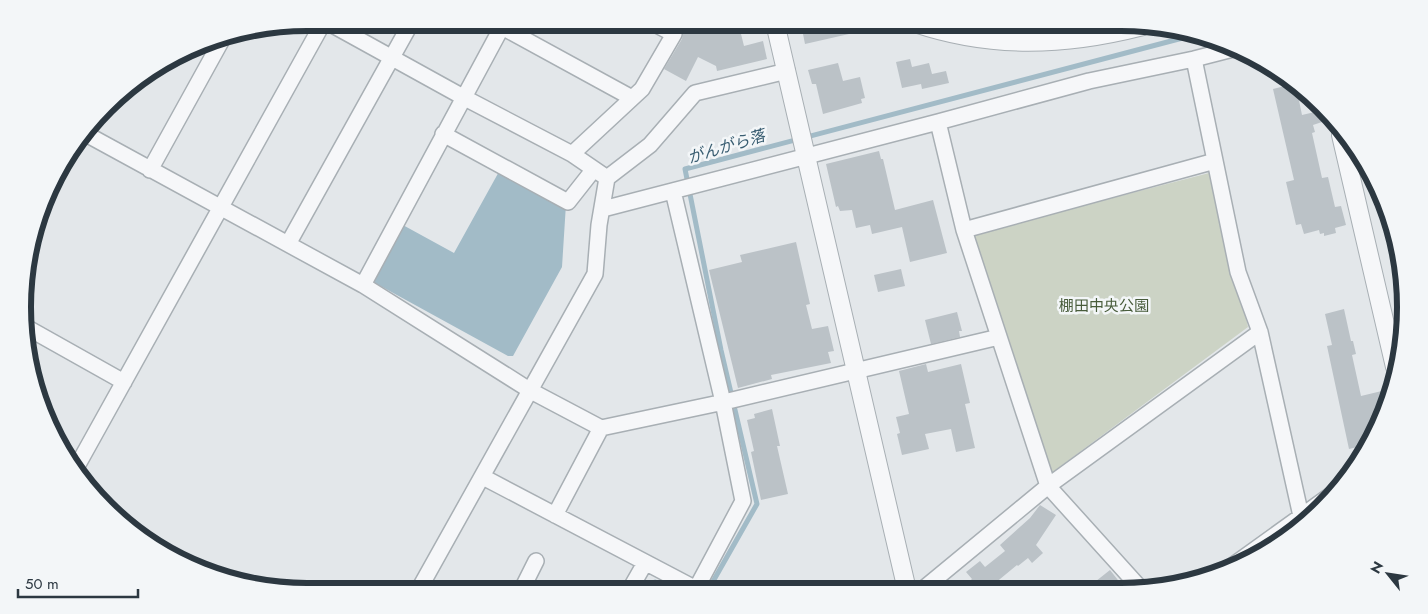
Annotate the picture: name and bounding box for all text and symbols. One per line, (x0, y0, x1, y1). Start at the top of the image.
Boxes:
water label: がんがら落 (685, 123, 771, 169)
park label: 棚田中央公園 (1059, 295, 1149, 317)
north arrow (1363, 549, 1413, 599)
text: N (1365, 558, 1388, 577)
scale bar (18, 566, 138, 598)
text: 50 m (25, 573, 59, 595)

